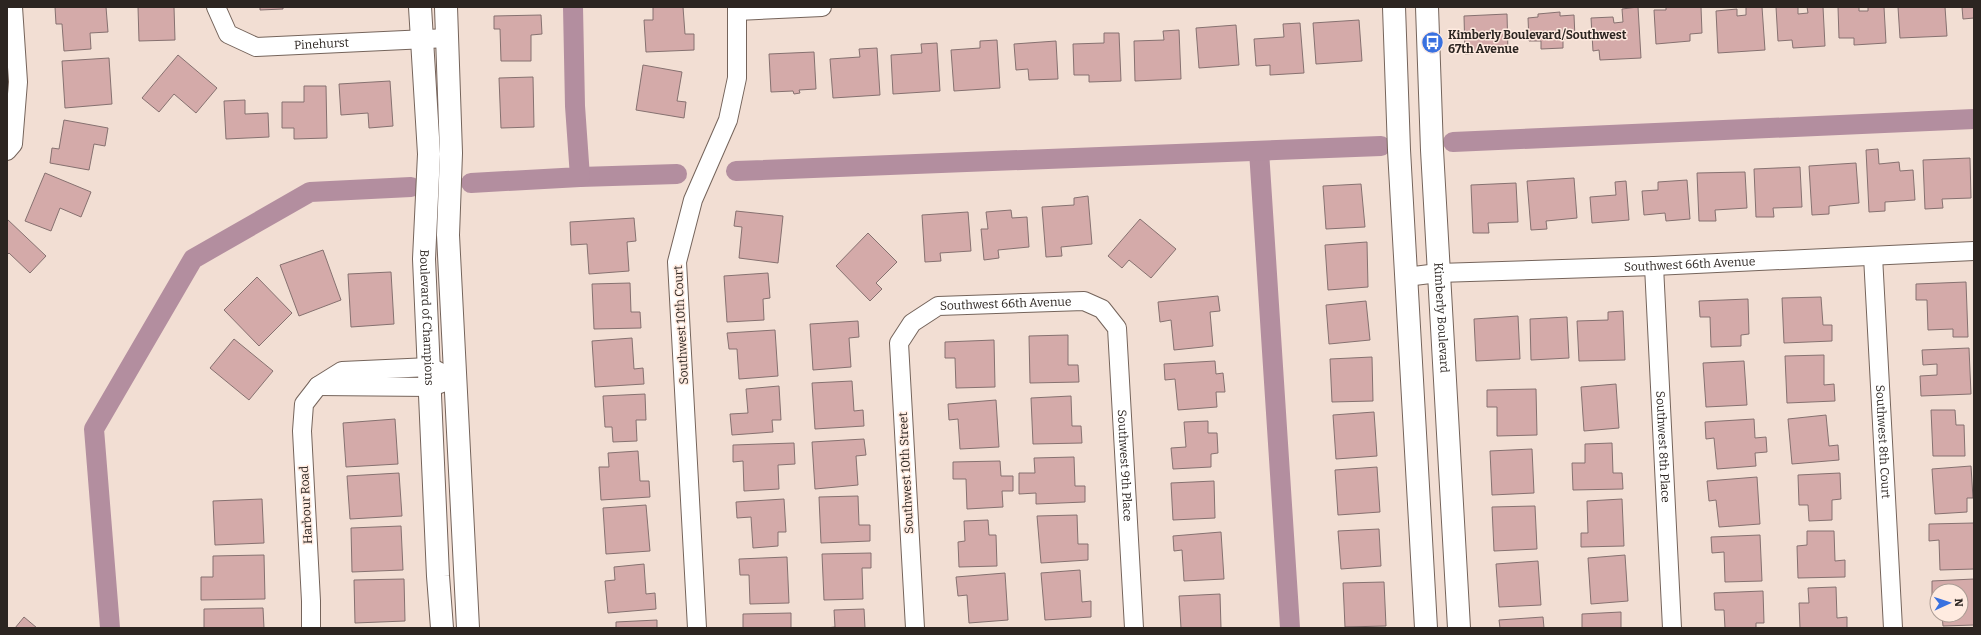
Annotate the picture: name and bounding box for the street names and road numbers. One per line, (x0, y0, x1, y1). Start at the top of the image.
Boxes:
street label: Pinehurst (294, 36, 350, 52)
street label: Boulevard of Champions (417, 249, 437, 386)
street label: Southwest 66th Avenue (1624, 254, 1756, 274)
street label: Kimberly Boulevard (1431, 262, 1452, 373)
street label: Southwest 10th Court (671, 264, 691, 385)
street label: Southwest 66th Avenue (940, 294, 1072, 313)
street label: Southwest 8th Court (1873, 384, 1893, 500)
street label: Southwest 8th Place (1653, 391, 1673, 503)
street label: Southwest 9th Place (1115, 409, 1135, 522)
street label: Southwest 10th Street (896, 411, 916, 534)
street label: Harbour Road (297, 466, 315, 544)

